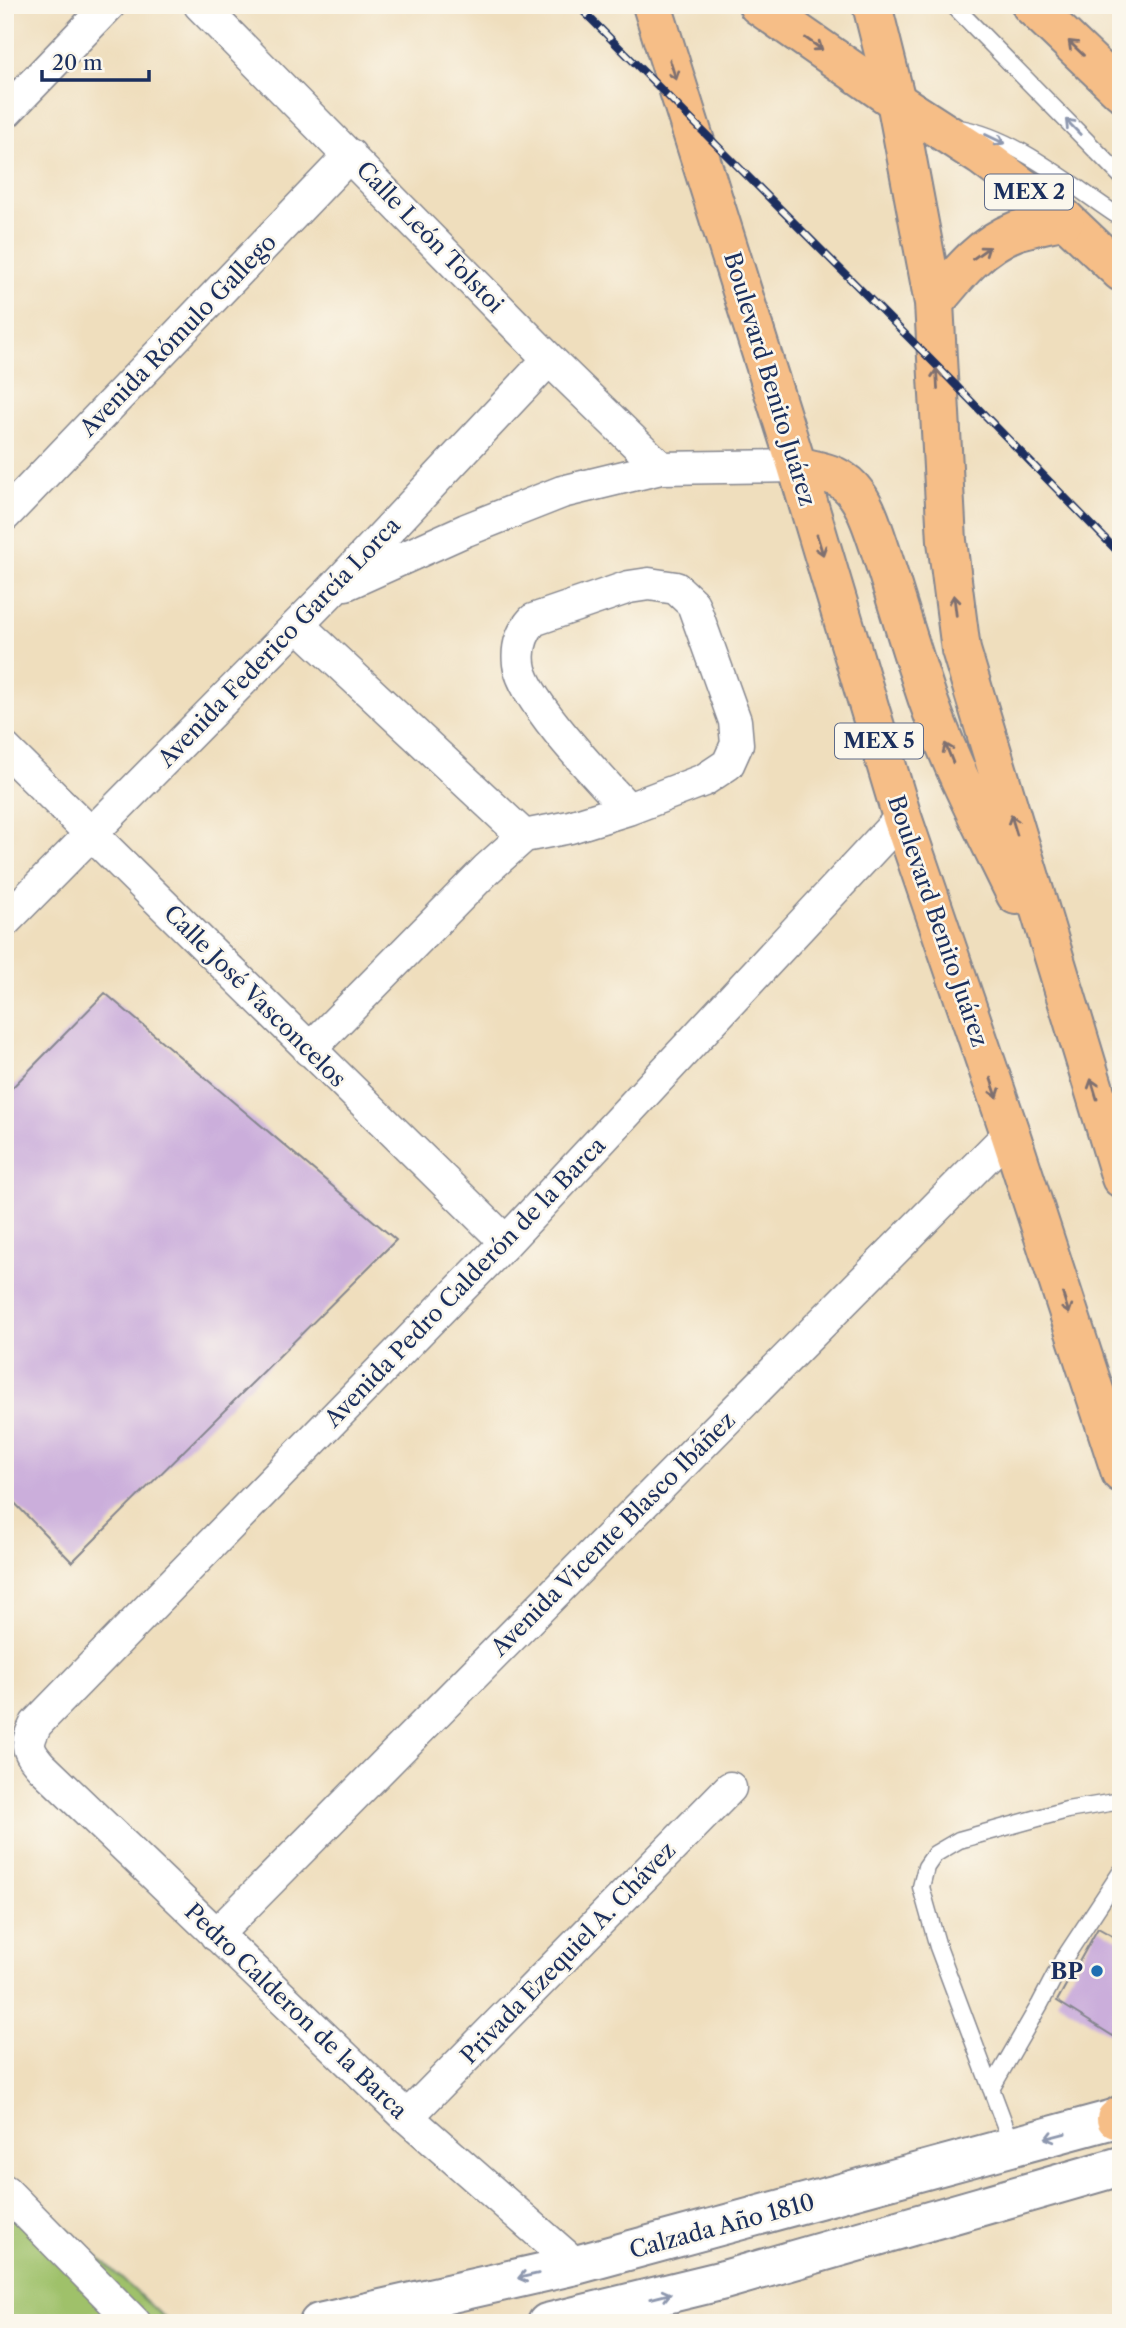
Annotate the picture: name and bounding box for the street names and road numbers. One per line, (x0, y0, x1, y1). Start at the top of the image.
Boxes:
street label: Calle León Tolstoi (351, 155, 509, 319)
road number: MEX 2 (985, 174, 1073, 210)
street label: Avenida Rómulo Gallego (73, 228, 282, 443)
street label: Boulevard Benito Juárez (718, 249, 822, 509)
street label: Avenida Federico García Lorca (151, 511, 406, 773)
road number: MEX 5 (835, 724, 923, 758)
street label: Boulevard Benito Juárez (882, 792, 994, 1050)
street label: Calle José Vasconcelos (158, 899, 352, 1093)
street label: Avenida Pedro Calderón de la Barca (318, 1131, 612, 1433)
street label: Avenida Vicente Blasco Ibáñez (484, 1406, 741, 1663)
street label: Privada Ezequiel A. Chávez (455, 1836, 681, 2070)
street label: Pedro Calderon de la Barca (179, 1897, 414, 2125)
street label: Calzada Año 1810 (626, 2188, 818, 2264)

